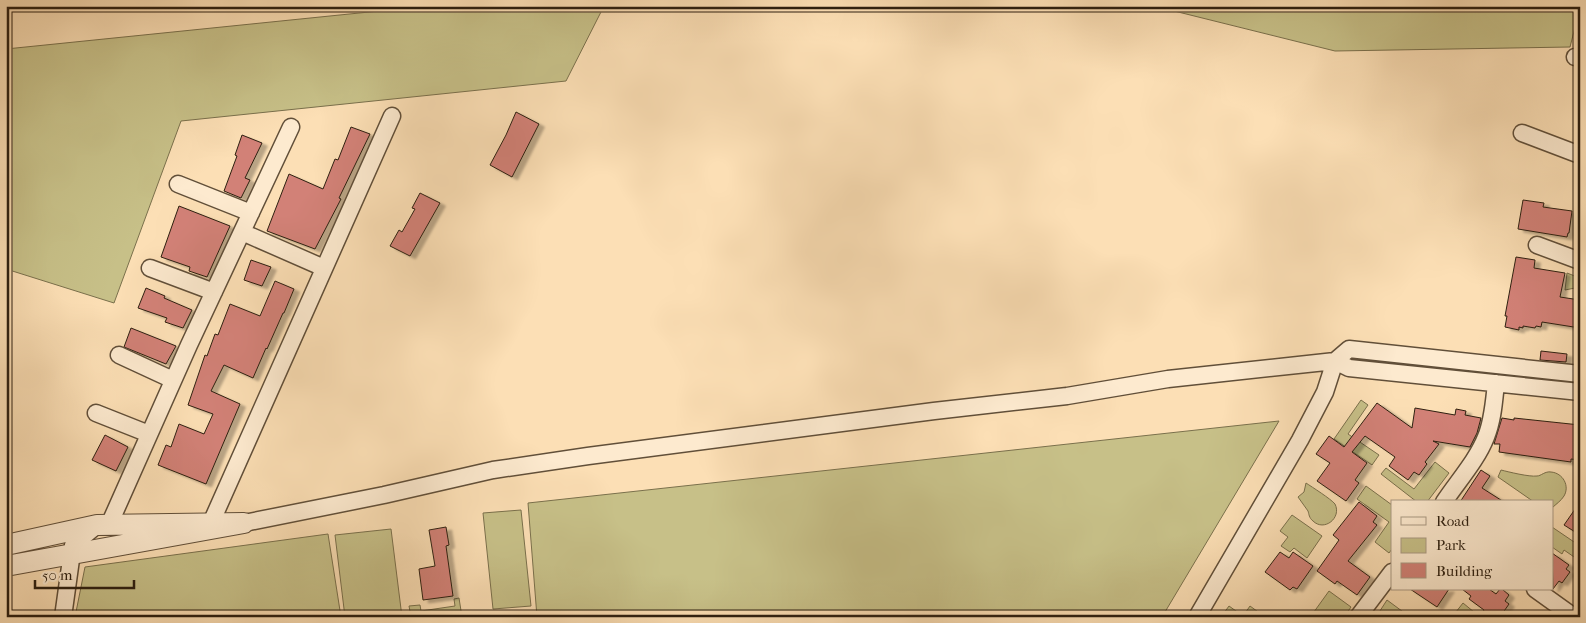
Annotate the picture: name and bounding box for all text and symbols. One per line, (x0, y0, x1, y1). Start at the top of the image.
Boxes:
legend (1391, 500, 1554, 590)
text: Road (1436, 512, 1470, 530)
text: Park (1436, 536, 1466, 554)
scale bar (35, 558, 134, 590)
text: Building (1436, 562, 1493, 580)
text: 50 m (42, 566, 73, 584)

